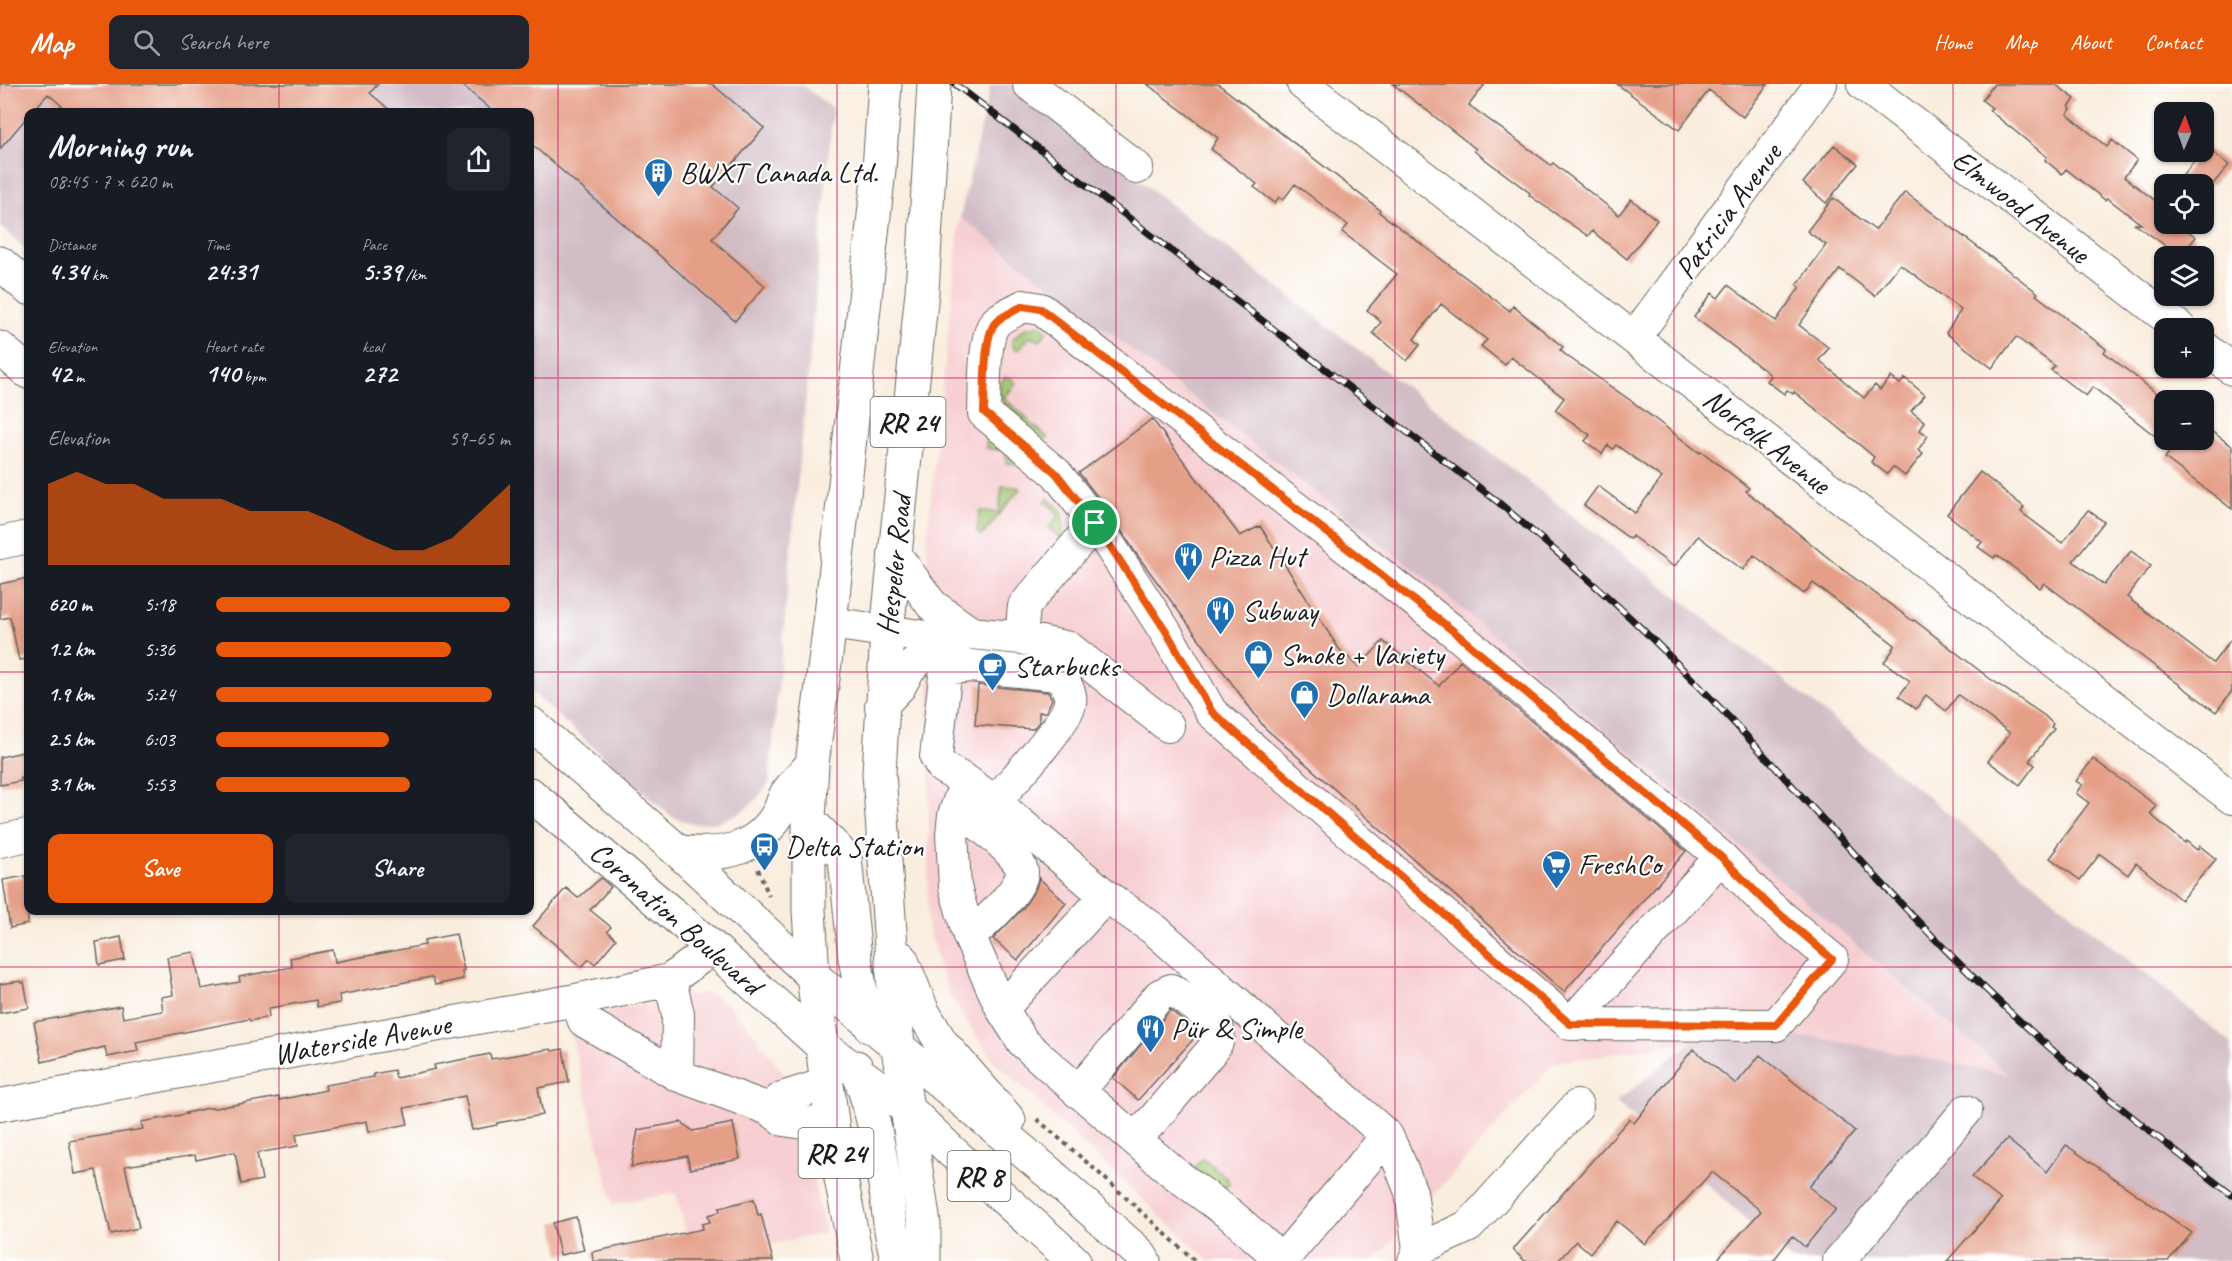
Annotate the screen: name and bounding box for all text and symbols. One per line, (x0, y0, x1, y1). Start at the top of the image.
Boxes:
search box (109, 15, 529, 69)
text: Map (30, 25, 73, 60)
icon: search (130, 26, 163, 59)
text: Search here (178, 28, 268, 56)
text: Home (1934, 29, 1972, 55)
text: Map (2005, 29, 2037, 55)
text: About (2070, 29, 2112, 55)
text: Contact (2145, 29, 2202, 55)
north arrow (2154, 102, 2214, 162)
map controls (2154, 102, 2214, 450)
text: Morning run (48, 125, 192, 167)
button: share (447, 128, 510, 191)
street label: Patricia Avenue (1666, 134, 1791, 286)
street label: Elmwood Avenue (1945, 141, 2099, 273)
place label: BWXT Canada Ltd. (680, 153, 878, 191)
building icon: BWXT Canada Ltd. (643, 156, 675, 198)
text: 08:45 · 7 × 620 m (48, 169, 172, 194)
button: locate (2154, 174, 2214, 234)
text: Distance (48, 235, 96, 255)
text: Time (205, 235, 229, 255)
text: Pace (362, 235, 387, 255)
button: layers (2154, 246, 2214, 306)
text: 4.34 (48, 255, 88, 288)
text: 24:31 (205, 255, 257, 288)
text: 5:39 (362, 255, 402, 288)
text: km (88, 265, 108, 285)
text: /km (402, 265, 426, 285)
button: + (2154, 318, 2214, 378)
text: Elevation (48, 337, 97, 357)
text: Heart rate (205, 337, 263, 357)
text: kcal (362, 337, 383, 357)
text: 42 (48, 357, 71, 390)
text: 140 (205, 357, 240, 390)
text: 272 (362, 357, 397, 390)
text: m (71, 367, 84, 387)
text: bpm (240, 367, 266, 387)
street label: Norfolk Avenue (1696, 380, 1840, 504)
button: − (2154, 390, 2214, 450)
road number: RR 24 (870, 397, 946, 447)
text: Elevation (48, 426, 110, 451)
text: 59–65 m (449, 426, 510, 451)
street label: Hespeler Road (868, 489, 921, 637)
pin (1069, 497, 1120, 548)
icon: arrive (1078, 506, 1111, 539)
place label: Pizza Hut (1209, 537, 1309, 575)
restaurant icon: Pizza Hut (1172, 540, 1204, 582)
place label: Subway (1242, 591, 1320, 629)
text: 620 m (48, 592, 92, 617)
text: 5:18 (144, 592, 175, 617)
restaurant icon: Subway (1205, 594, 1237, 636)
place label: Smoke + Variety (1280, 635, 1447, 673)
text: 1.2 km (48, 637, 95, 662)
text: 5:36 (144, 637, 175, 662)
shop icon: Smoke + Variety (1243, 638, 1275, 680)
place label: Starbucks (1014, 647, 1122, 685)
cafe icon: Starbucks (977, 650, 1009, 692)
place label: Dollarama (1326, 675, 1431, 713)
shop icon: Dollarama (1289, 678, 1321, 720)
text: 1.9 km (48, 682, 94, 707)
text: 5:24 (144, 682, 175, 707)
text: 2.5 km (48, 727, 94, 752)
text: 6:03 (144, 727, 175, 752)
text: 3.1 km (48, 772, 95, 797)
text: 5:53 (144, 772, 175, 797)
place label: Delta Station (785, 827, 924, 865)
bus stop icon: Delta Station (748, 830, 780, 872)
street label: Coronation Boulevard (582, 833, 773, 1006)
button: Save (48, 834, 273, 903)
button: Share (285, 834, 510, 903)
place label: FreshCo (1578, 845, 1664, 883)
supermarket icon: FreshCo (1541, 848, 1573, 890)
street label: Waterside Avenue (271, 1004, 456, 1073)
place label: Pür & Simple (1171, 1009, 1304, 1047)
restaurant icon: Pür & Simple (1134, 1012, 1166, 1054)
road number: RR 24 (798, 1128, 874, 1178)
road number: RR 8 (948, 1151, 1010, 1201)

